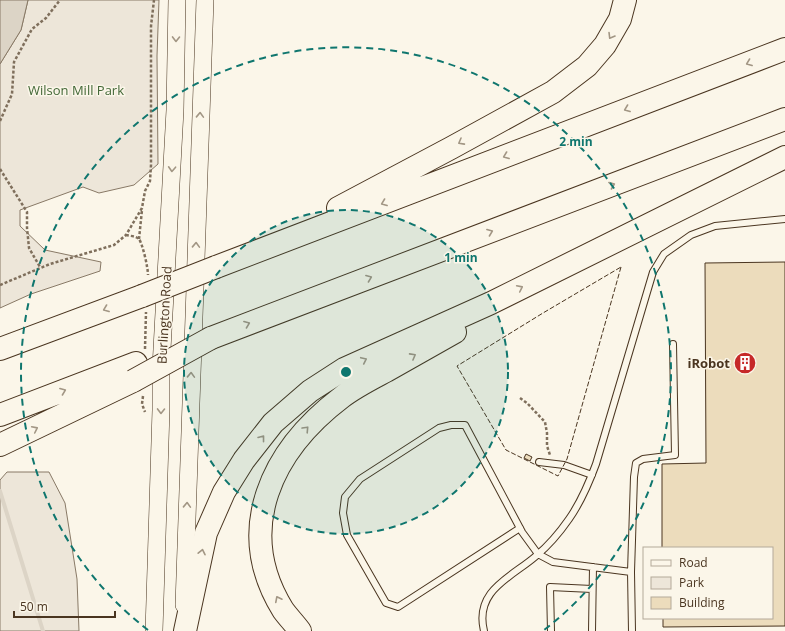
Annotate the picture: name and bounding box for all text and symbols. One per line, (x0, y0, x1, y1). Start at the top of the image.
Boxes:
one-way arrow (608, 32, 615, 39)
one-way arrow (172, 36, 181, 42)
one-way arrow (745, 58, 752, 66)
park label: Wilson Mill Park (28, 81, 124, 99)
one-way arrow (624, 105, 631, 113)
one-way arrow (196, 112, 205, 118)
text: 2 min (559, 133, 593, 150)
one-way arrow (458, 138, 465, 145)
one-way arrow (502, 151, 510, 159)
one-way arrow (168, 166, 176, 172)
one-way arrow (608, 182, 615, 190)
one-way arrow (381, 198, 388, 206)
one-way arrow (487, 228, 494, 236)
one-way arrow (191, 242, 200, 248)
text: 1 min (444, 249, 478, 266)
street label: Burlington Road (152, 266, 176, 364)
one-way arrow (365, 274, 372, 282)
one-way arrow (516, 285, 523, 293)
one-way arrow (102, 305, 109, 313)
one-way arrow (244, 321, 251, 329)
building icon: iRobot (732, 350, 758, 376)
one-way arrow (409, 353, 416, 360)
place label: iRobot (687, 354, 730, 372)
one-way arrow (360, 356, 367, 364)
centre of rings (339, 365, 353, 379)
one-way arrow (187, 372, 195, 378)
one-way arrow (59, 387, 66, 395)
one-way arrow (157, 408, 165, 414)
one-way arrow (31, 426, 38, 434)
one-way arrow (302, 426, 309, 434)
one-way arrow (257, 435, 264, 442)
one-way arrow (182, 502, 191, 508)
legend (643, 547, 773, 619)
one-way arrow (197, 548, 205, 555)
text: Road (679, 554, 708, 571)
text: Park (679, 574, 705, 591)
scale bar (14, 593, 115, 619)
text: Building (679, 594, 725, 611)
one-way arrow (275, 596, 283, 604)
text: 50 m (20, 598, 48, 615)

